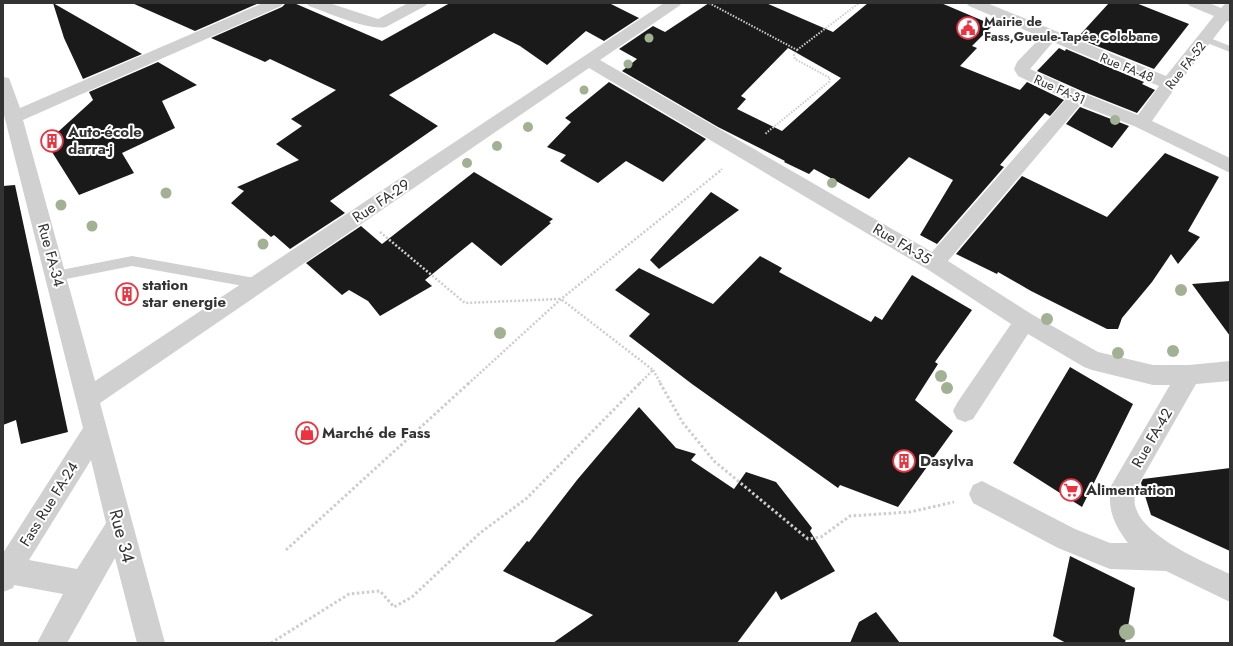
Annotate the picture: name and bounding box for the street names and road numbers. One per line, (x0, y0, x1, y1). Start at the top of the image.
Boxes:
street label: Rue FA-52 (1161, 37, 1210, 93)
street label: Rue FA-48 (1097, 48, 1156, 87)
street label: Rue FA-31 (1031, 70, 1089, 109)
street label: Rue FA-29 (348, 174, 414, 228)
street label: Rue FA-35 (869, 218, 935, 270)
street label: Rue FA-34 (32, 221, 70, 289)
street label: Rue FA-42 (1126, 404, 1178, 472)
street label: Fass Rue FA-24 (14, 457, 84, 551)
street label: Rue 34 (102, 506, 142, 566)

